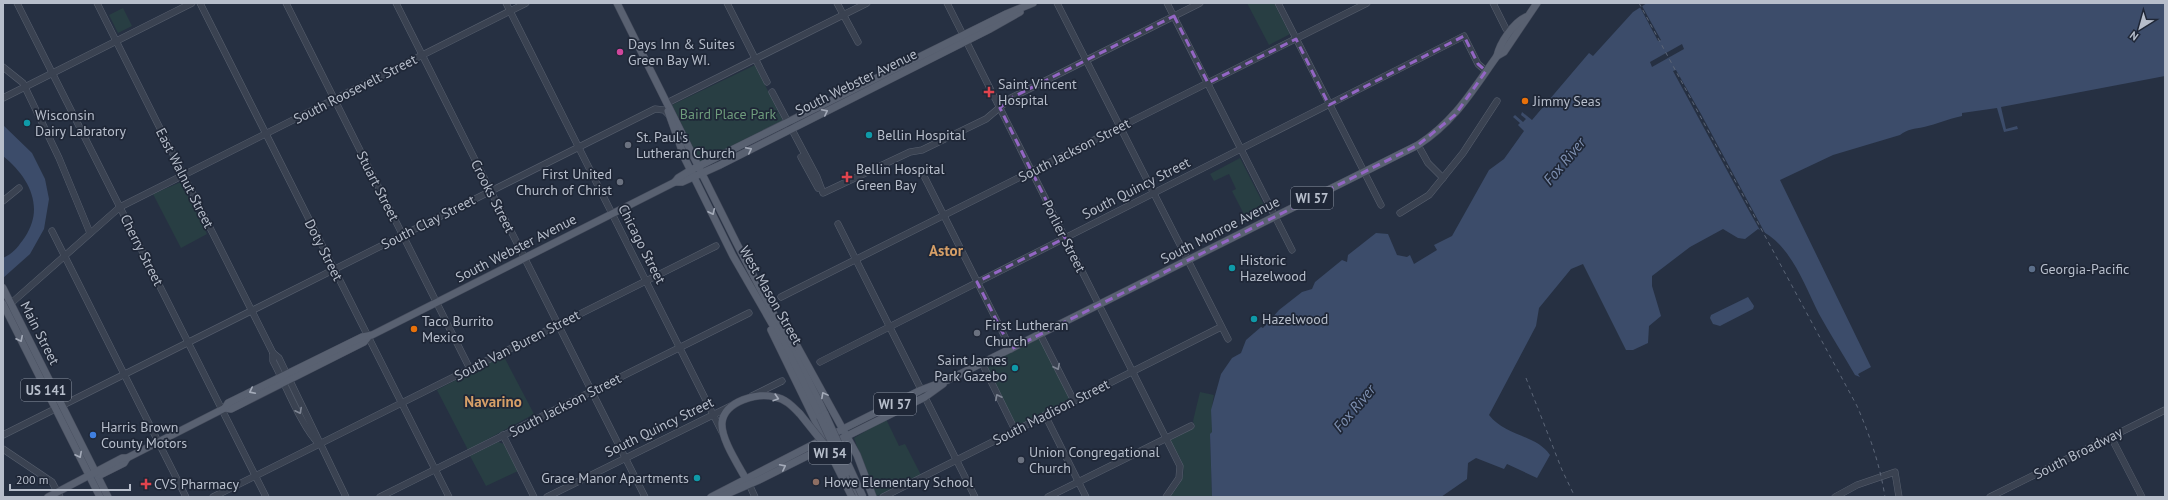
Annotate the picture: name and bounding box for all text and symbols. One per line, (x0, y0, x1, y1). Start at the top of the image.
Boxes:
north arrow (2120, 8, 2160, 48)
text: N (2127, 28, 2141, 44)
place label: Days Inn & Suites Green Bay WI. (628, 35, 735, 69)
street label: South Webster Avenue (792, 45, 920, 119)
marker: Days Inn & Suites Green Bay WI. (615, 47, 625, 57)
street label: South Roosevelt Street (290, 50, 420, 128)
place label: Saint Vincent Hospital (998, 75, 1077, 109)
marker: Saint Vincent Hospital (983, 86, 995, 98)
place label: Jimmy Seas (1532, 92, 1601, 110)
marker: Jimmy Seas (1520, 96, 1530, 106)
park label: Baird Place Park (680, 105, 776, 123)
place label: Wisconsin Dairy Labratory (35, 106, 126, 140)
one-way arrow (821, 109, 828, 117)
street label: South Jackson Street (1015, 114, 1133, 186)
marker: Wisconsin Dairy Labratory (22, 118, 32, 128)
street label: East Walnut Street (152, 125, 218, 231)
place label: Bellin Hospital (877, 126, 966, 144)
place label: St. Paul's Lutheran Church (636, 128, 735, 162)
marker: Bellin Hospital (864, 130, 874, 140)
water label: Fox River (1539, 133, 1590, 188)
marker: St. Paul's Lutheran Church (623, 140, 633, 150)
one-way arrow (745, 147, 752, 155)
street label: Stuart Street (353, 148, 403, 224)
street label: South Quincy Street (1079, 153, 1193, 223)
street label: Crooks Street (467, 156, 519, 236)
place label: Bellin Hospital Green Bay (856, 160, 945, 194)
place label: First United Church of Christ (516, 165, 612, 199)
marker: Bellin Hospital Green Bay (841, 171, 853, 183)
marker: First United Church of Christ (615, 177, 625, 187)
road number: WI 57 (1291, 187, 1333, 209)
street label: South Clay Street (378, 190, 478, 253)
street label: South Monroe Avenue (1157, 192, 1283, 268)
street label: Porlier Street (1038, 197, 1090, 275)
street label: Chicago Street (614, 201, 670, 287)
one-way arrow (707, 207, 715, 215)
street label: South Webster Avenue (452, 210, 580, 286)
street label: Cherry Street (116, 211, 168, 289)
street label: Doty Street (301, 216, 347, 284)
district label: Astor (929, 241, 964, 260)
street label: West Mason Street (735, 242, 807, 348)
place label: Historic Hazelwood (1240, 251, 1306, 285)
place label: Georgia-Pacific (2040, 260, 2129, 278)
marker: Historic Hazelwood (1227, 263, 1237, 273)
marker: Georgia-Pacific (2027, 264, 2037, 274)
street label: Main Street (16, 298, 64, 368)
street label: South Van Buren Street (451, 305, 583, 384)
place label: Hazelwood (1262, 310, 1328, 328)
place label: Taco Burrito Mexico (422, 312, 494, 346)
marker: Hazelwood (1249, 314, 1259, 324)
place label: First Lutheran Church (985, 316, 1069, 350)
marker: Taco Burrito Mexico (409, 324, 419, 334)
marker: First Lutheran Church (972, 328, 982, 338)
one-way arrow (15, 335, 23, 342)
place label: Saint James Park Gazebo (934, 351, 1007, 385)
marker: Saint James Park Gazebo (1010, 363, 1020, 373)
one-way arrow (1052, 363, 1060, 371)
street label: South Jackson Street (506, 369, 624, 441)
street label: South Madison Street (990, 375, 1113, 449)
road number: US 141 (21, 379, 71, 401)
water label: Fox River (1329, 380, 1380, 435)
one-way arrow (249, 386, 256, 394)
district label: Navarino (464, 392, 522, 411)
one-way arrow (821, 392, 829, 399)
street label: South Quincy Street (602, 393, 717, 461)
one-way arrow (772, 393, 779, 402)
road number: WI 57 (874, 393, 916, 415)
one-way arrow (996, 393, 1003, 401)
one-way arrow (294, 407, 302, 414)
place label: Harris Brown County Motors (101, 418, 187, 452)
street label: South Broadway (2031, 423, 2126, 483)
marker: Harris Brown County Motors (88, 430, 98, 440)
road number: WI 54 (809, 442, 851, 464)
place label: Union Congregational Church (1029, 443, 1160, 477)
one-way arrow (74, 451, 82, 458)
marker: Union Congregational Church (1016, 455, 1026, 465)
one-way arrow (779, 464, 787, 472)
scale bar (10, 466, 130, 492)
place label: Grace Manor Apartments (541, 469, 689, 487)
text: 200 m (16, 472, 49, 487)
marker: Grace Manor Apartments (692, 473, 702, 483)
place label: Howe Elementary School (824, 473, 973, 491)
place label: CVS Pharmacy (154, 475, 239, 493)
marker: Howe Elementary School (811, 477, 821, 487)
marker: CVS Pharmacy (141, 479, 151, 489)

